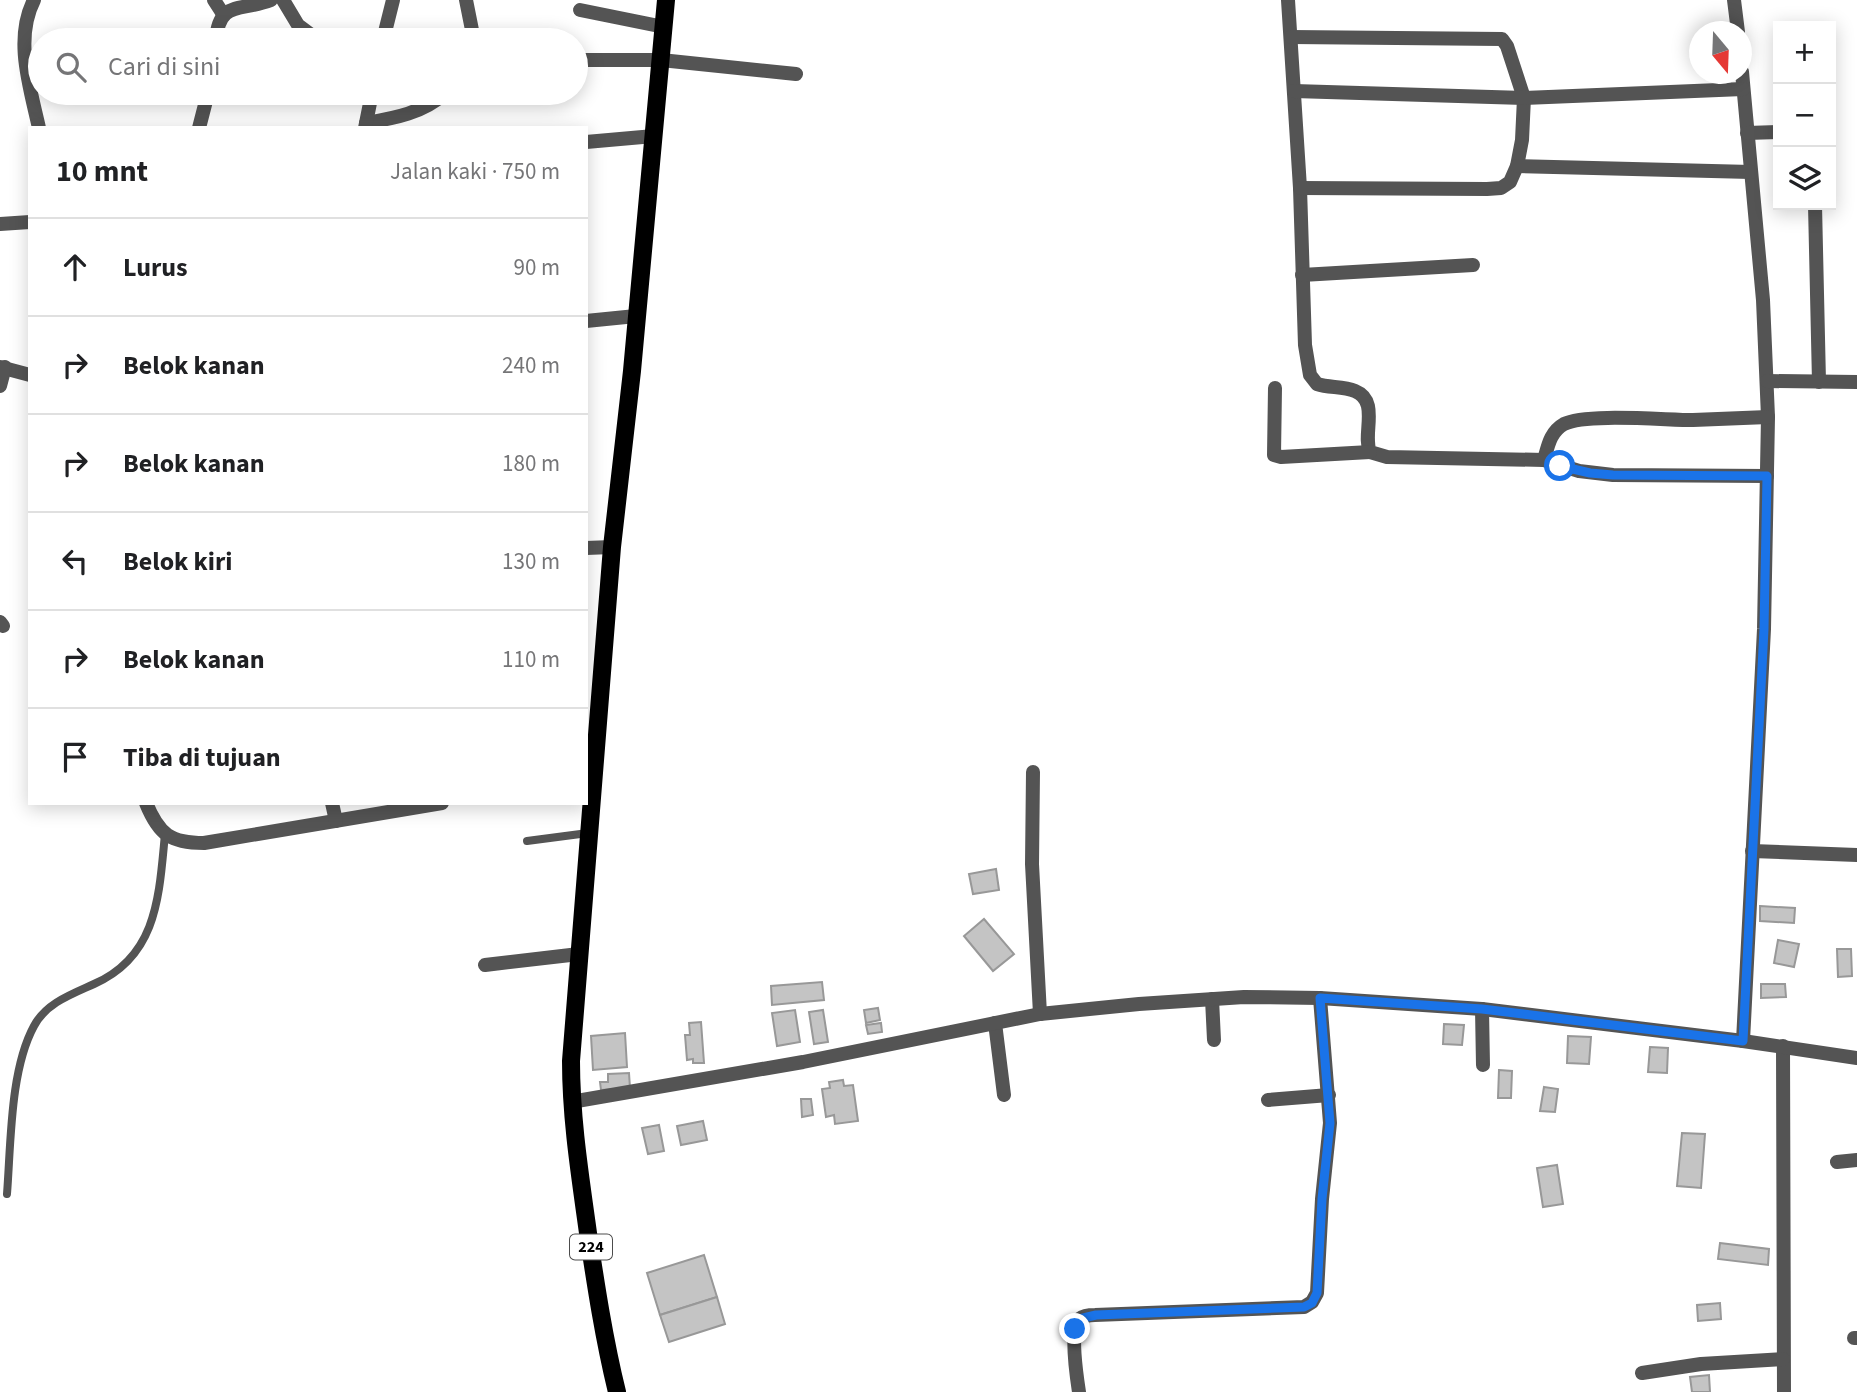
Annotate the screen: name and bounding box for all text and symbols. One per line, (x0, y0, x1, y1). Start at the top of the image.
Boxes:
north arrow (1689, 21, 1752, 84)
map controls (1773, 21, 1836, 210)
button: + (1773, 21, 1836, 84)
search box (28, 28, 588, 105)
icon: search (52, 48, 90, 86)
text: Cari di sini (108, 48, 221, 85)
button: − (1773, 84, 1836, 147)
button: layers (1773, 147, 1836, 210)
text: 10 mnt (56, 150, 148, 193)
text: Jalan kaki · 750 m (390, 155, 560, 188)
icon: ahead (56, 248, 94, 286)
text: Lurus (123, 249, 188, 286)
text: 90 m (513, 251, 560, 284)
icon: right (56, 346, 94, 384)
text: Belok kanan (123, 347, 265, 384)
text: 240 m (502, 349, 560, 382)
icon: right (56, 444, 94, 482)
text: Belok kanan (123, 445, 265, 482)
text: 180 m (502, 447, 560, 480)
route start (1544, 450, 1575, 481)
icon: left (56, 542, 94, 580)
text: Belok kiri (123, 543, 232, 580)
text: 130 m (502, 545, 560, 578)
icon: right (56, 640, 94, 678)
text: Belok kanan (123, 641, 265, 678)
text: 110 m (502, 643, 560, 676)
icon: arrive (56, 738, 94, 776)
text: Tiba di tujuan (123, 739, 281, 776)
road number: 224 (570, 1234, 612, 1260)
route end (1059, 1313, 1090, 1344)

